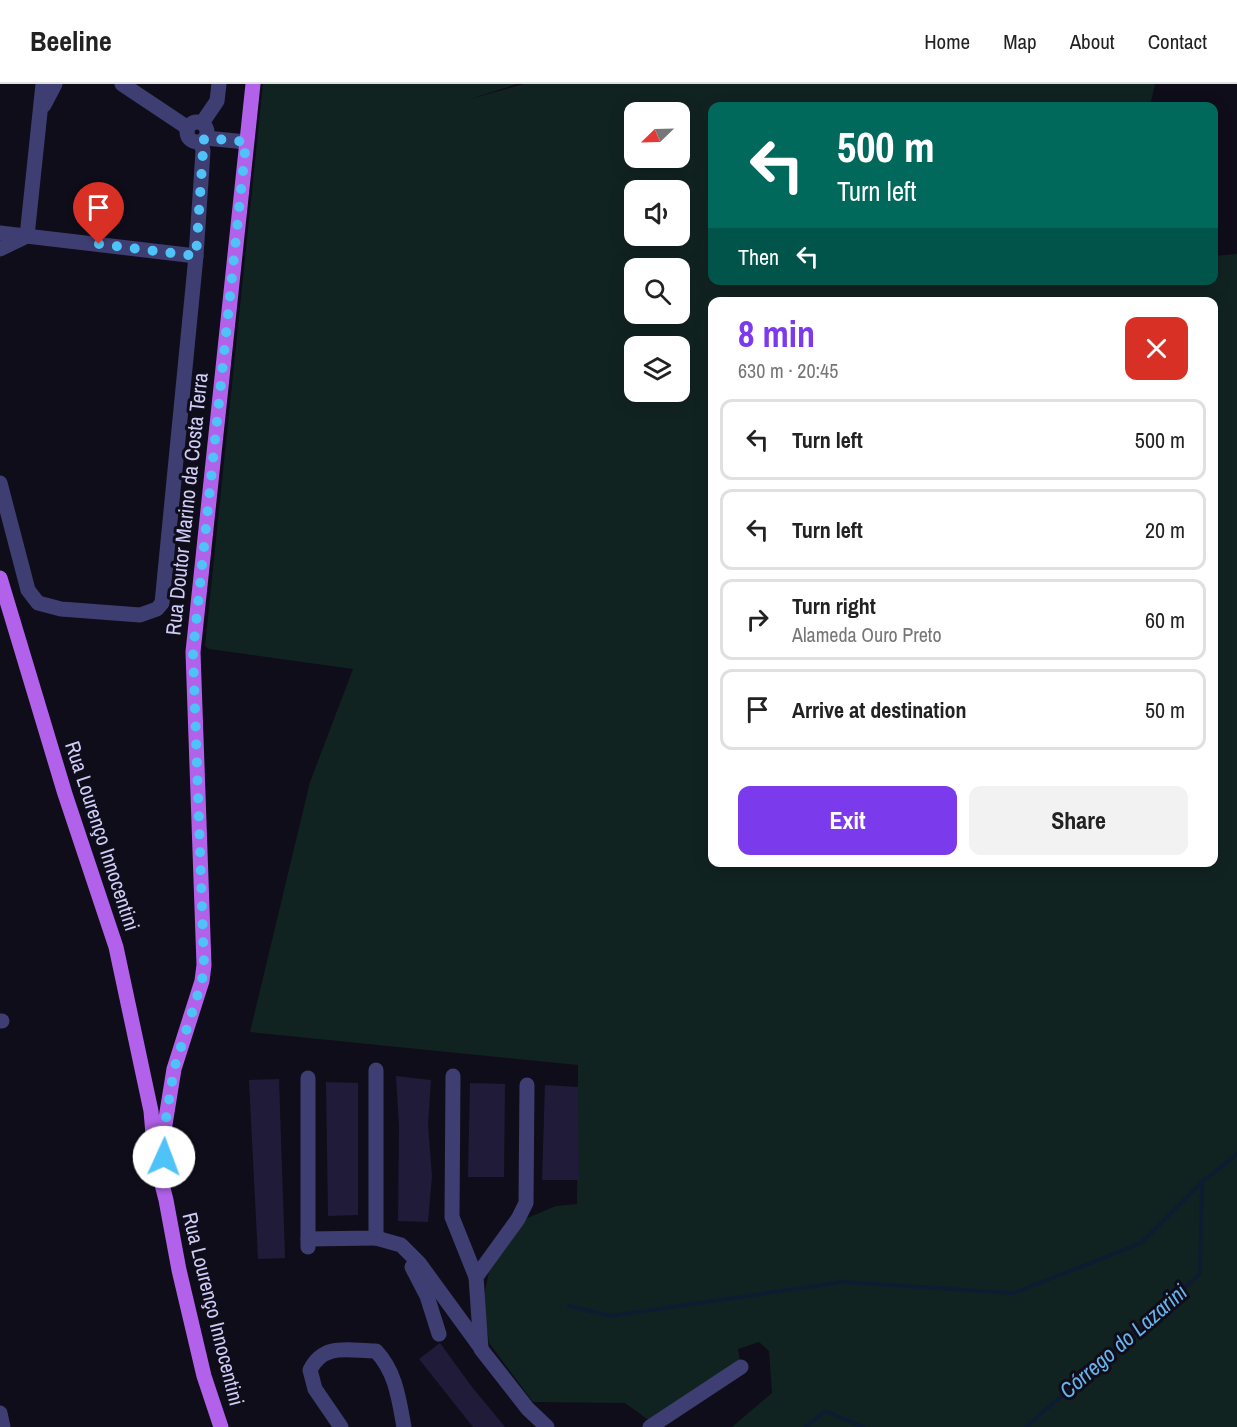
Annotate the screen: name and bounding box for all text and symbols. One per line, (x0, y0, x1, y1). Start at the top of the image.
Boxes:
text: Beeline (30, 22, 112, 60)
text: Home (924, 27, 970, 56)
text: Map (1003, 27, 1037, 56)
text: About (1070, 27, 1115, 56)
text: Contact (1148, 27, 1207, 56)
north arrow (624, 102, 690, 168)
map controls (624, 102, 690, 402)
text: 500 m (837, 119, 935, 175)
icon: left (738, 126, 816, 204)
text: Turn left (837, 173, 916, 209)
button: sound (624, 180, 690, 246)
pin (73, 182, 124, 244)
icon: arrive (82, 191, 115, 224)
icon: left (791, 240, 824, 273)
text: Then (738, 242, 779, 272)
button: search (624, 258, 690, 324)
text: 8 min (738, 310, 815, 358)
button: close (1125, 317, 1188, 380)
button: layers (624, 336, 690, 402)
text: 630 m · 20:45 (738, 357, 838, 384)
street label: Rua Doutor Marino da Costa Terra (158, 371, 215, 637)
icon: left (741, 423, 774, 456)
text: Turn left (792, 425, 863, 455)
text: 500 m (1135, 425, 1185, 455)
icon: left (741, 513, 774, 546)
text: Turn left (792, 515, 863, 545)
text: 20 m (1145, 515, 1185, 545)
text: Turn right (792, 591, 876, 621)
icon: right (741, 603, 774, 636)
text: 60 m (1145, 605, 1185, 635)
text: Alameda Ouro Preto (792, 621, 942, 648)
icon: arrive (741, 693, 774, 726)
text: Arrive at destination (792, 695, 966, 725)
text: 50 m (1145, 695, 1185, 725)
street label: Rua Lourenço Innocentini (58, 737, 147, 935)
button: Exit (738, 786, 957, 855)
button: Share (969, 786, 1188, 855)
position arrow (132, 1125, 196, 1189)
street label: Rua Lourenço Innocentini (175, 1209, 252, 1409)
water label: Córrego do Lazarini (1053, 1277, 1193, 1405)

